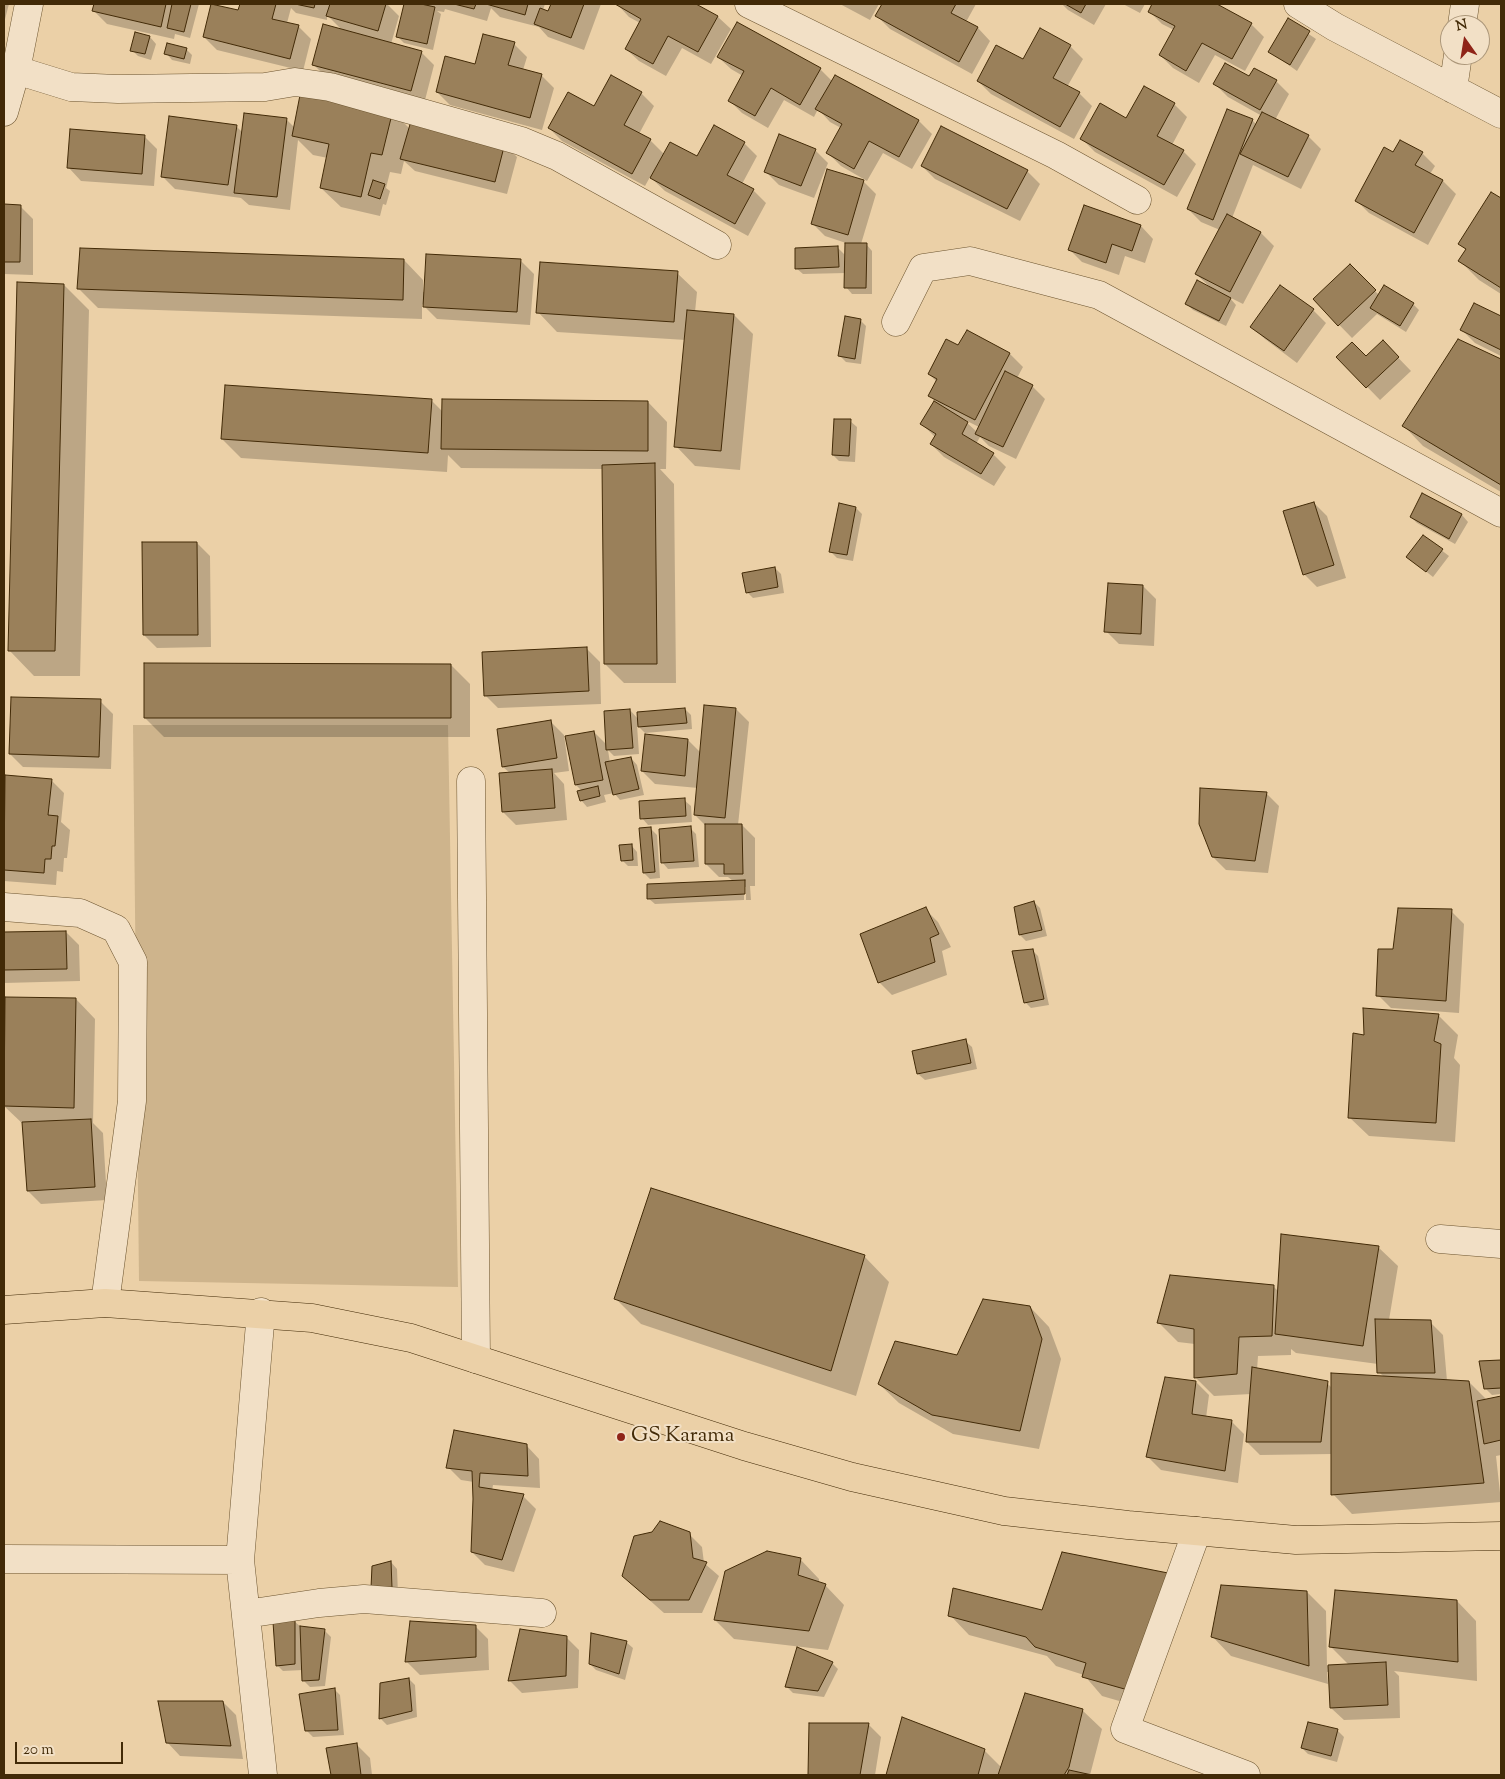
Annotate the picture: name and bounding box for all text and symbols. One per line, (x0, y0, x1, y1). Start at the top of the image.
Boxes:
north arrow (1440, 15, 1490, 65)
text: N (1454, 15, 1470, 37)
place label: GS Karama (631, 1424, 734, 1450)
marker: GS Karama (615, 1431, 627, 1443)
scale bar (18, 1732, 125, 1764)
text: 20 m (23, 1740, 54, 1761)

